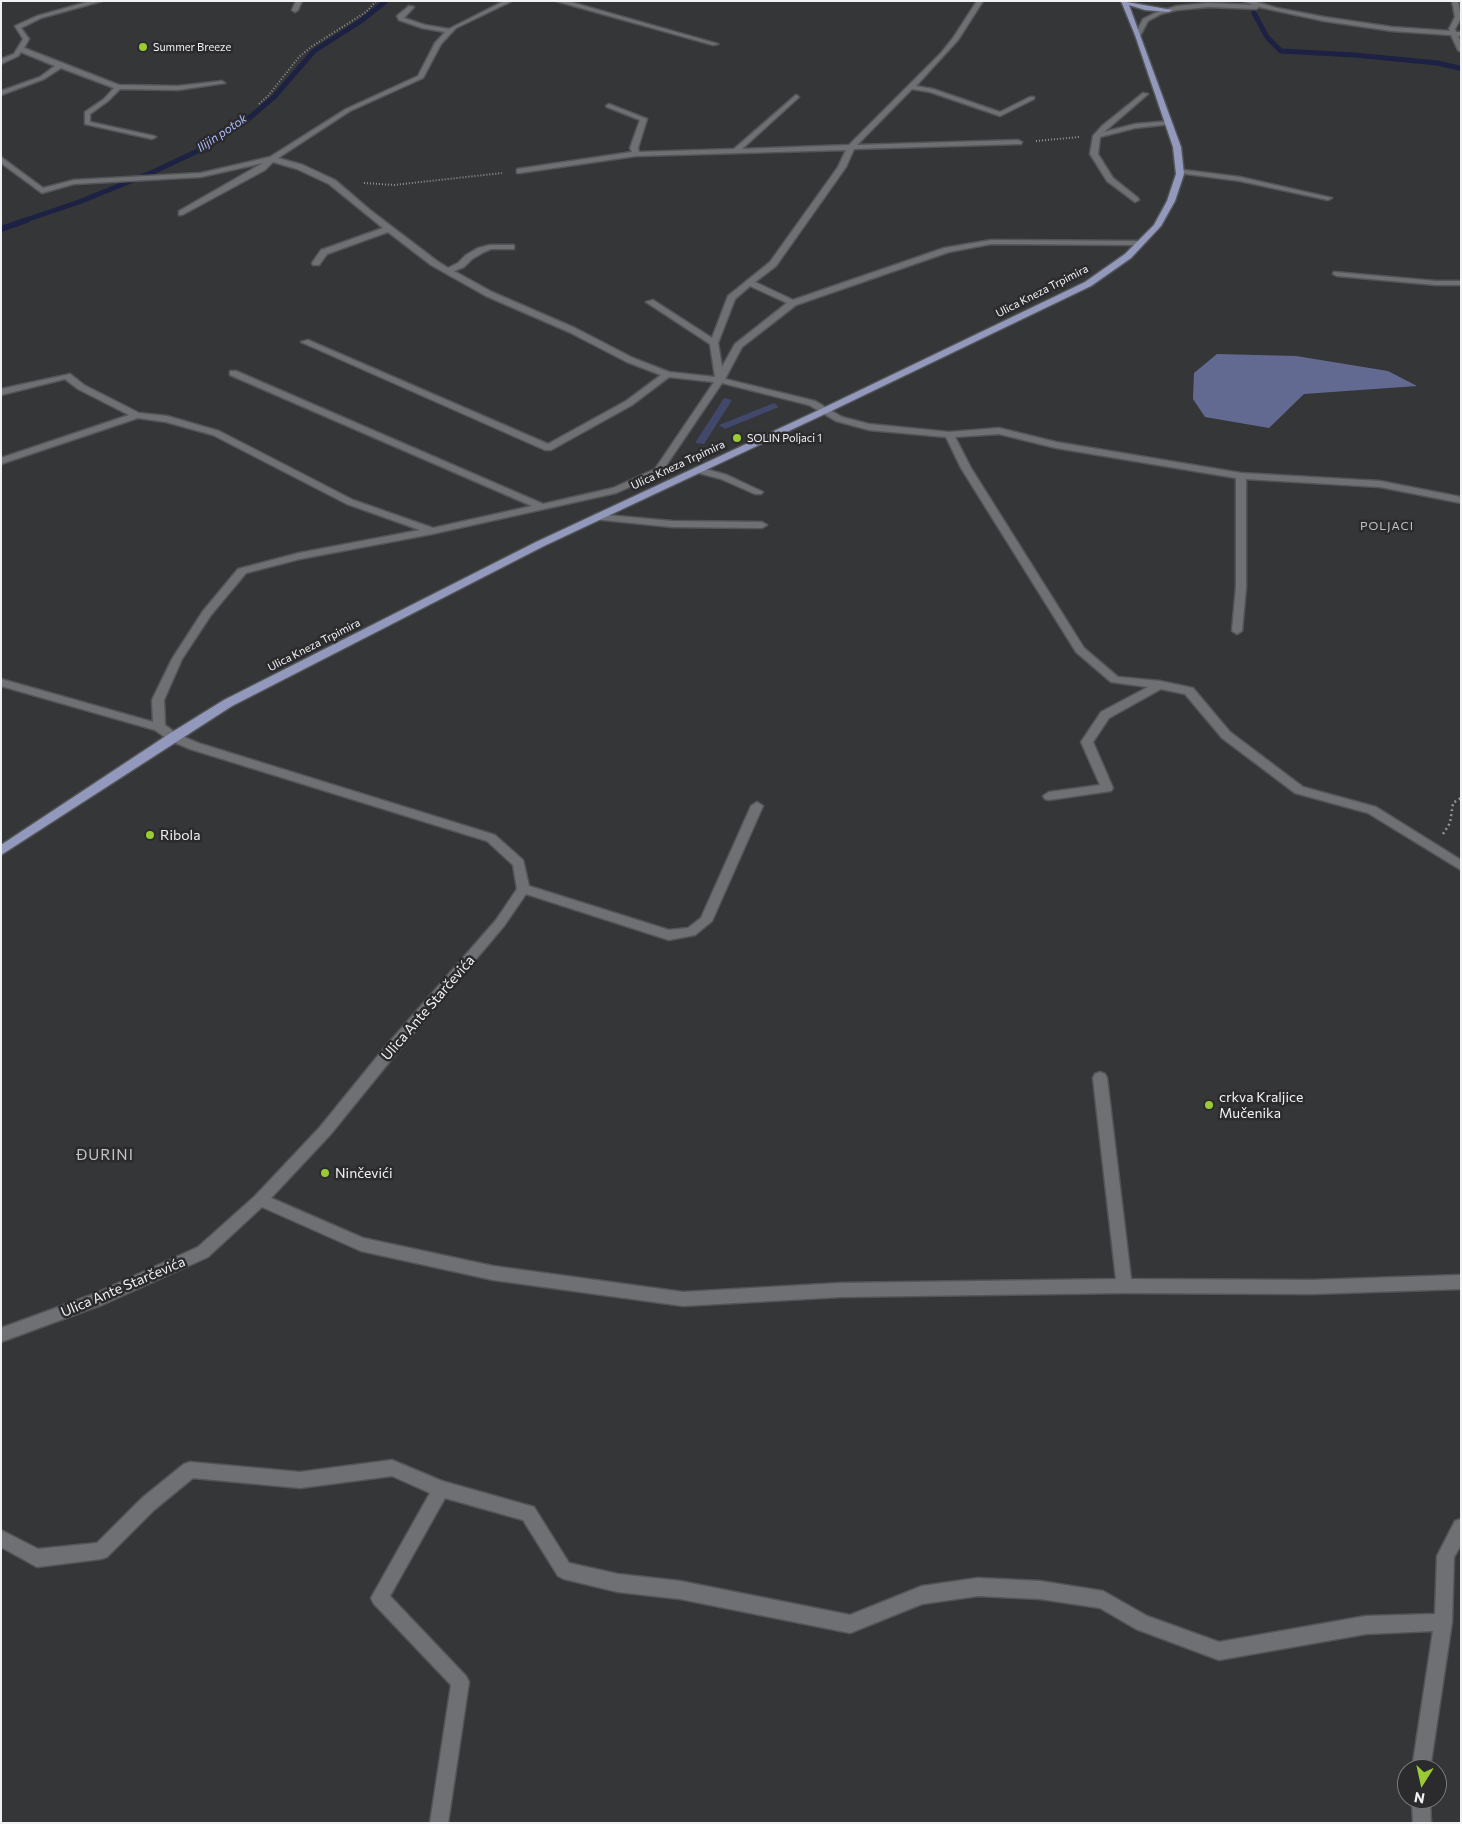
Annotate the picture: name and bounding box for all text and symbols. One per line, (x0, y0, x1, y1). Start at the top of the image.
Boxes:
place label: Summer Breeze (153, 40, 231, 54)
marker: Summer Breeze (137, 41, 149, 53)
water label: Ilijin potok (194, 111, 250, 155)
street label: Ulica Kneza Trpimira (994, 262, 1090, 320)
place label: SOLIN Poljaci 1 (747, 431, 822, 445)
marker: SOLIN Poljaci 1 (731, 432, 743, 444)
street label: Ulica Kneza Trpimira (629, 437, 727, 493)
district label: POLJACI (1359, 519, 1415, 533)
street label: Ulica Kneza Trpimira (266, 616, 362, 674)
place label: Ribola (160, 827, 201, 843)
marker: Ribola (144, 829, 156, 841)
street label: Ulica Ante Starčevića (378, 952, 478, 1064)
place label: crkva Kraljice Mučenika (1219, 1089, 1303, 1122)
marker: crkva Kraljice Mučenika (1203, 1099, 1215, 1111)
district label: ĐURINI (75, 1146, 135, 1164)
place label: Ninčevići (335, 1165, 393, 1181)
marker: Ninčevići (319, 1167, 331, 1179)
street label: Ulica Ante Starčevića (58, 1253, 188, 1321)
north arrow (1397, 1759, 1447, 1809)
text: N (1413, 1789, 1426, 1808)

